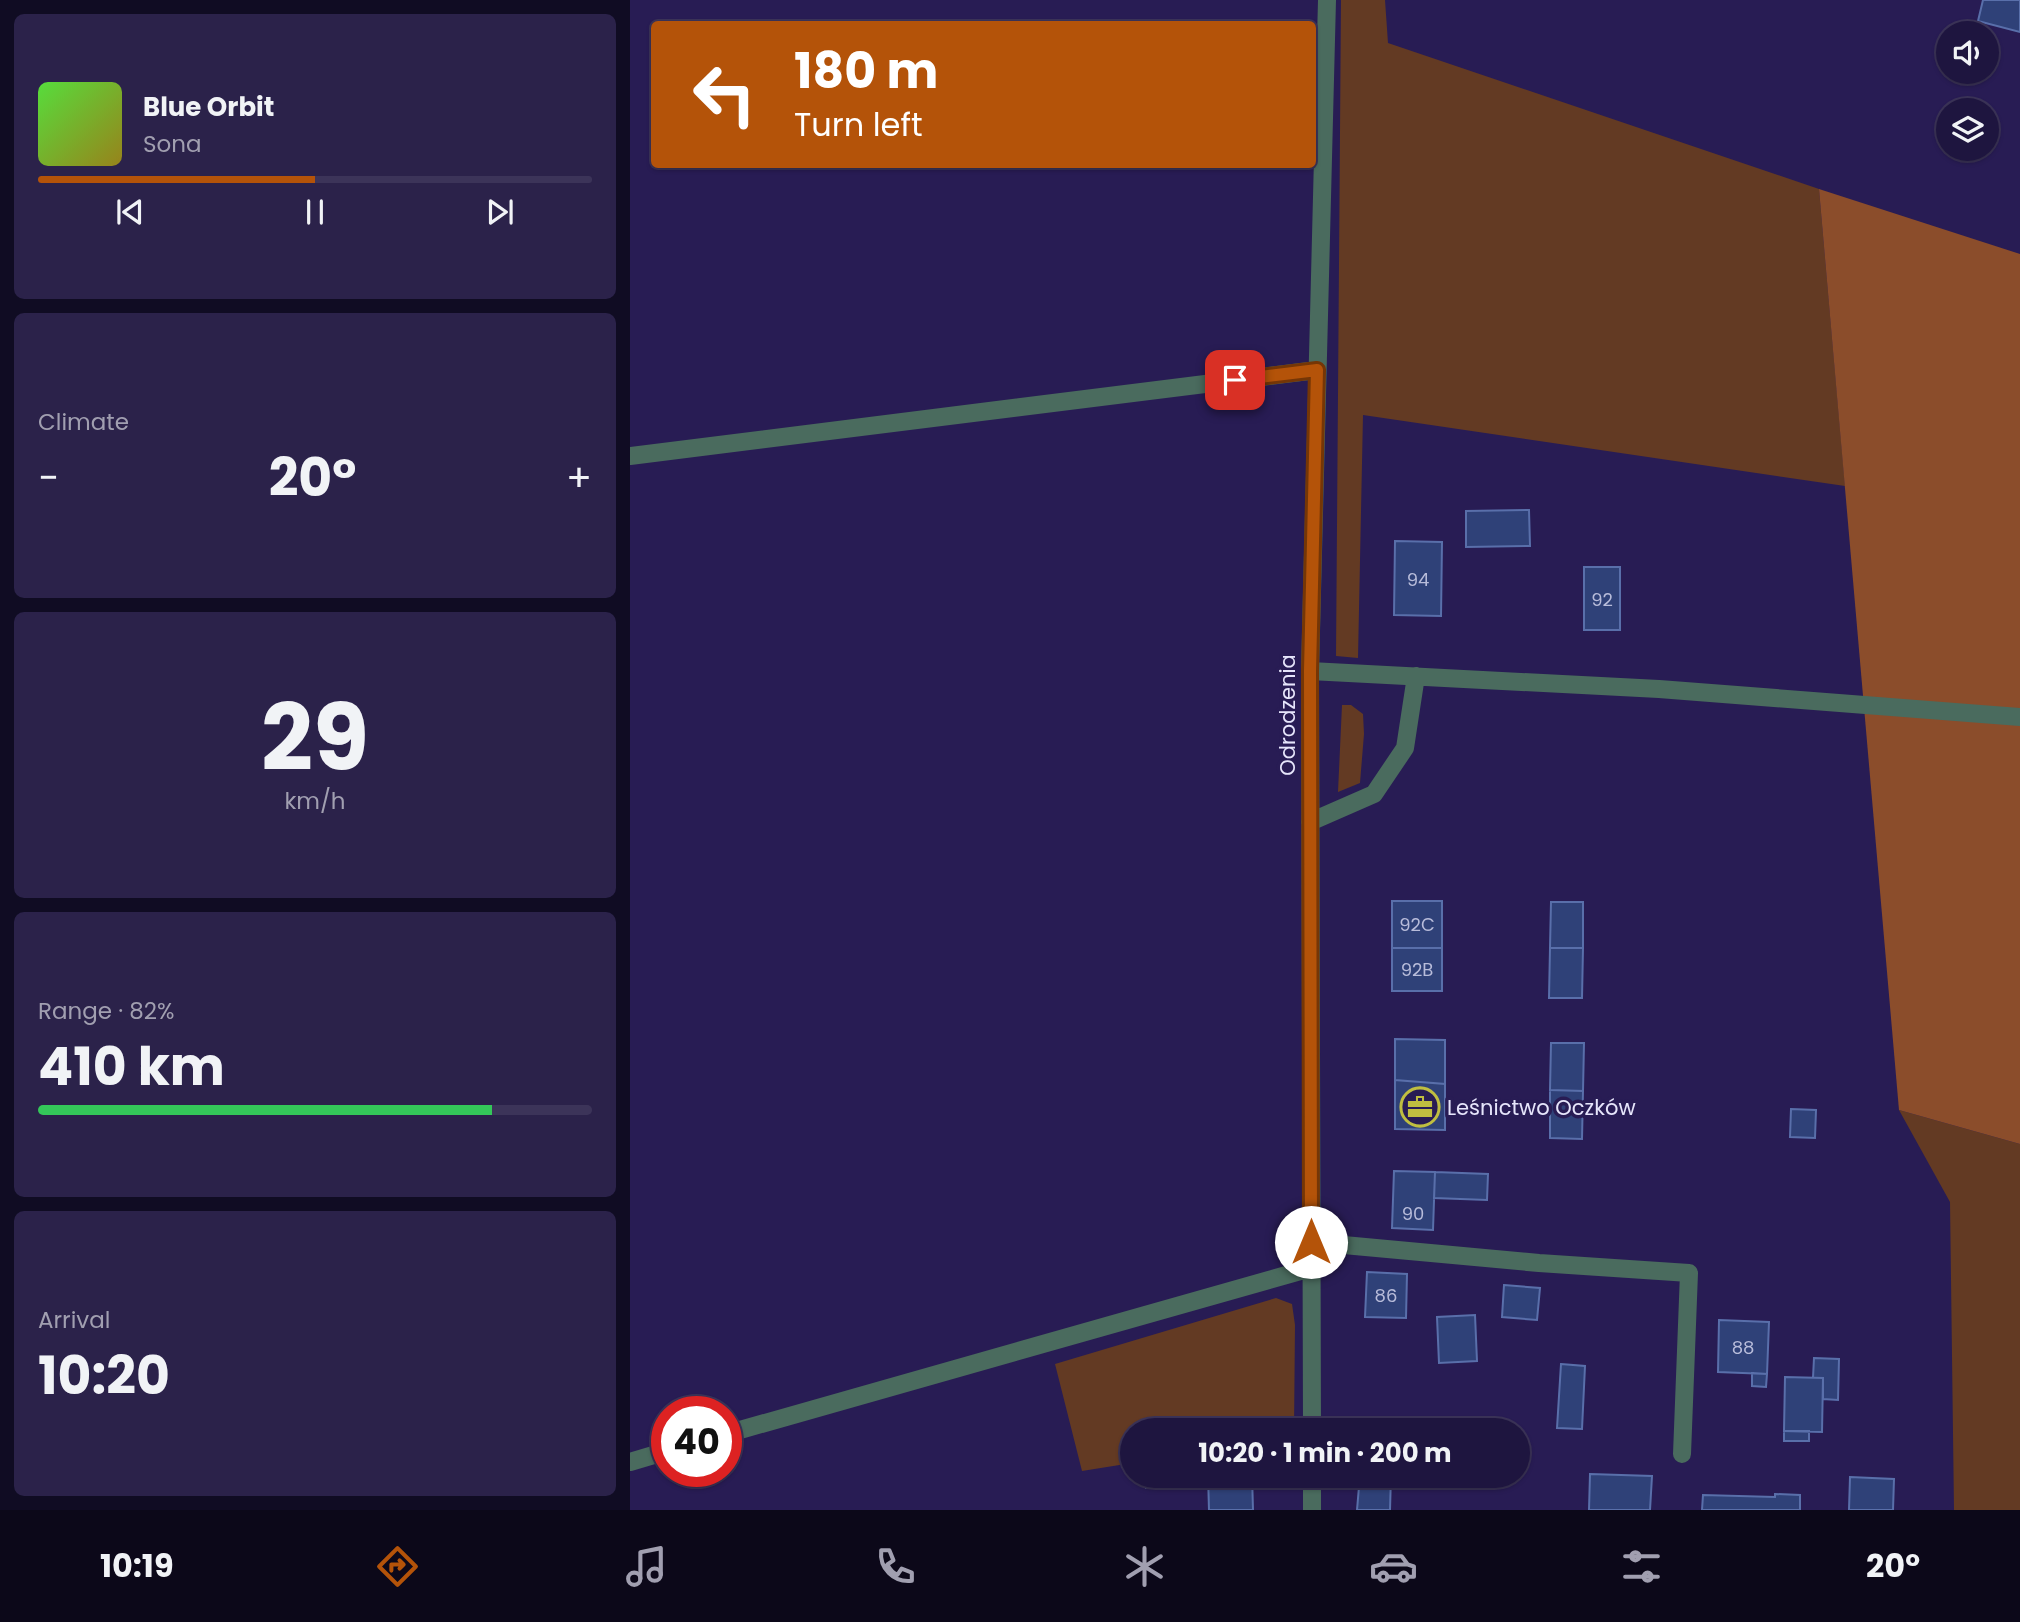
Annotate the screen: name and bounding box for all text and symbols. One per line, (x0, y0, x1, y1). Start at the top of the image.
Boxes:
map controls (1936, 21, 1999, 161)
button: sound (1936, 21, 1999, 84)
text: 180 m (794, 37, 938, 105)
icon: left (679, 49, 770, 140)
text: Blue Orbit (143, 89, 274, 125)
button: layers (1936, 98, 1999, 161)
text: Turn left (794, 102, 923, 147)
text: Sona (143, 128, 202, 160)
icon: previous (111, 193, 149, 231)
icon: pause (296, 193, 334, 231)
icon: next (481, 193, 519, 231)
pin (1205, 350, 1265, 410)
icon: arrive (1216, 361, 1254, 399)
text: Climate (38, 406, 129, 438)
text: 20° (269, 441, 356, 514)
text: − (38, 451, 59, 504)
text: + (566, 451, 592, 504)
house number: 94 (1407, 567, 1429, 592)
house number: 92 (1591, 587, 1613, 612)
street label: Odrodzenia (1273, 654, 1302, 776)
text: 29 (261, 674, 369, 802)
text: km/h (284, 785, 346, 817)
house number: 92C (1399, 912, 1435, 937)
house number: 92B (1401, 957, 1433, 982)
text: Range · 82% (38, 995, 174, 1027)
text: 410 km (38, 1030, 225, 1103)
office icon: Leśnictwo Oczków (1399, 1086, 1441, 1128)
place label: Leśnictwo Oczków (1447, 1093, 1636, 1122)
house number: 90 (1402, 1201, 1424, 1226)
position arrow (1274, 1205, 1348, 1279)
house number: 86 (1375, 1283, 1397, 1308)
text: Arrival (38, 1304, 110, 1336)
house number: 88 (1732, 1335, 1754, 1360)
text: 10:20 (38, 1339, 170, 1412)
speed limit sign: 40 (651, 1396, 742, 1487)
text: 10:20 · 1 min · 200 m (1198, 1435, 1452, 1471)
icon: directions (373, 1542, 422, 1591)
icon: music (622, 1542, 671, 1591)
icon: phone (871, 1542, 920, 1591)
icon: climate (1120, 1542, 1169, 1591)
icon: car (1369, 1542, 1418, 1591)
icon: filters (1617, 1542, 1666, 1591)
text: 10:19 (100, 1543, 174, 1588)
text: 20° (1866, 1543, 1920, 1588)

